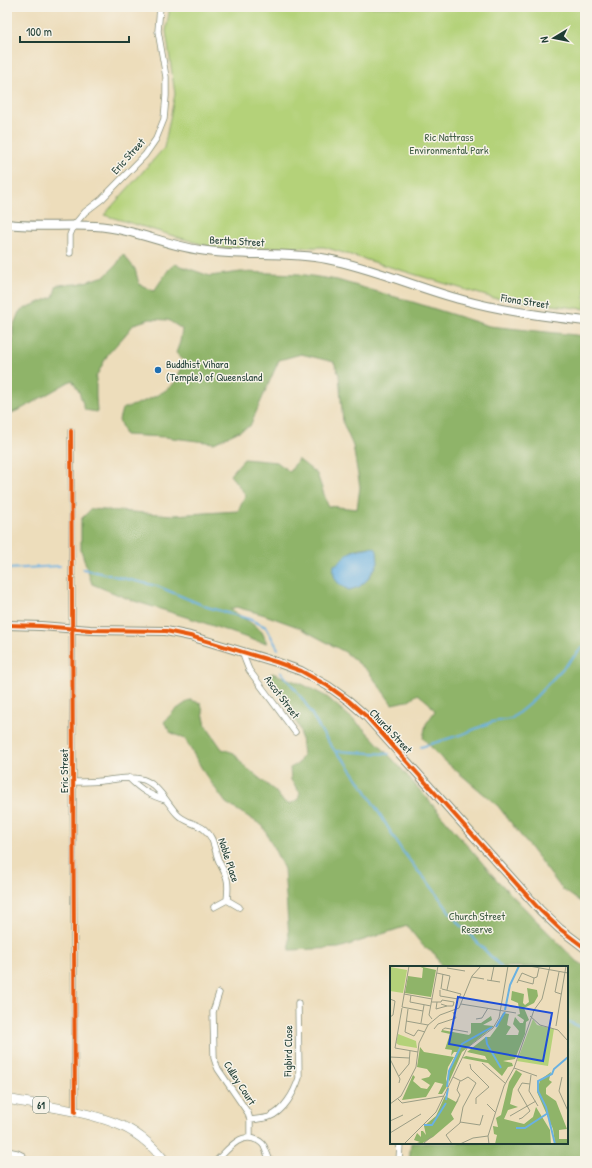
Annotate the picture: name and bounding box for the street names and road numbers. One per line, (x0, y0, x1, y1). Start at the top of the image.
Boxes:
street label: Eric Street (108, 135, 148, 177)
street label: Bertha Street (209, 233, 265, 249)
street label: Fiona Street (499, 290, 550, 312)
street label: Ascot Street (261, 673, 303, 721)
street label: Church Street (367, 706, 415, 757)
street label: Eric Street (57, 749, 71, 793)
street label: Noble Place (215, 836, 243, 885)
street label: Figbird Close (281, 1024, 295, 1078)
street label: Culley Court (221, 1058, 259, 1108)
road number: 61 (33, 1097, 49, 1113)

